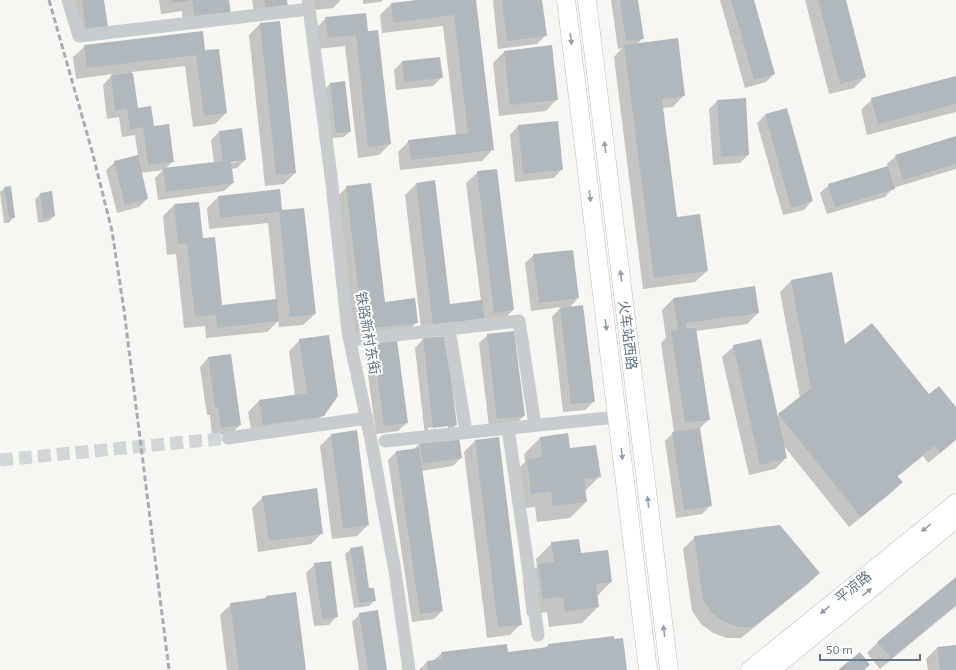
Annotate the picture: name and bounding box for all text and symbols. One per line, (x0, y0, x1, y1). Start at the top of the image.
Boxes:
one-way arrow (568, 33, 574, 45)
one-way arrow (602, 141, 608, 153)
one-way arrow (587, 189, 593, 202)
one-way arrow (617, 270, 624, 282)
street label: 铁路新村东街 (353, 290, 384, 376)
street label: 火车站西路 (616, 299, 641, 371)
one-way arrow (603, 318, 609, 331)
one-way arrow (619, 448, 625, 460)
one-way arrow (645, 496, 652, 508)
one-way arrow (920, 523, 931, 532)
street label: 平凉路 (831, 567, 874, 606)
one-way arrow (861, 588, 872, 597)
one-way arrow (819, 605, 830, 614)
one-way arrow (661, 625, 667, 637)
scale bar (820, 636, 920, 662)
text: 50 m (826, 642, 853, 656)

